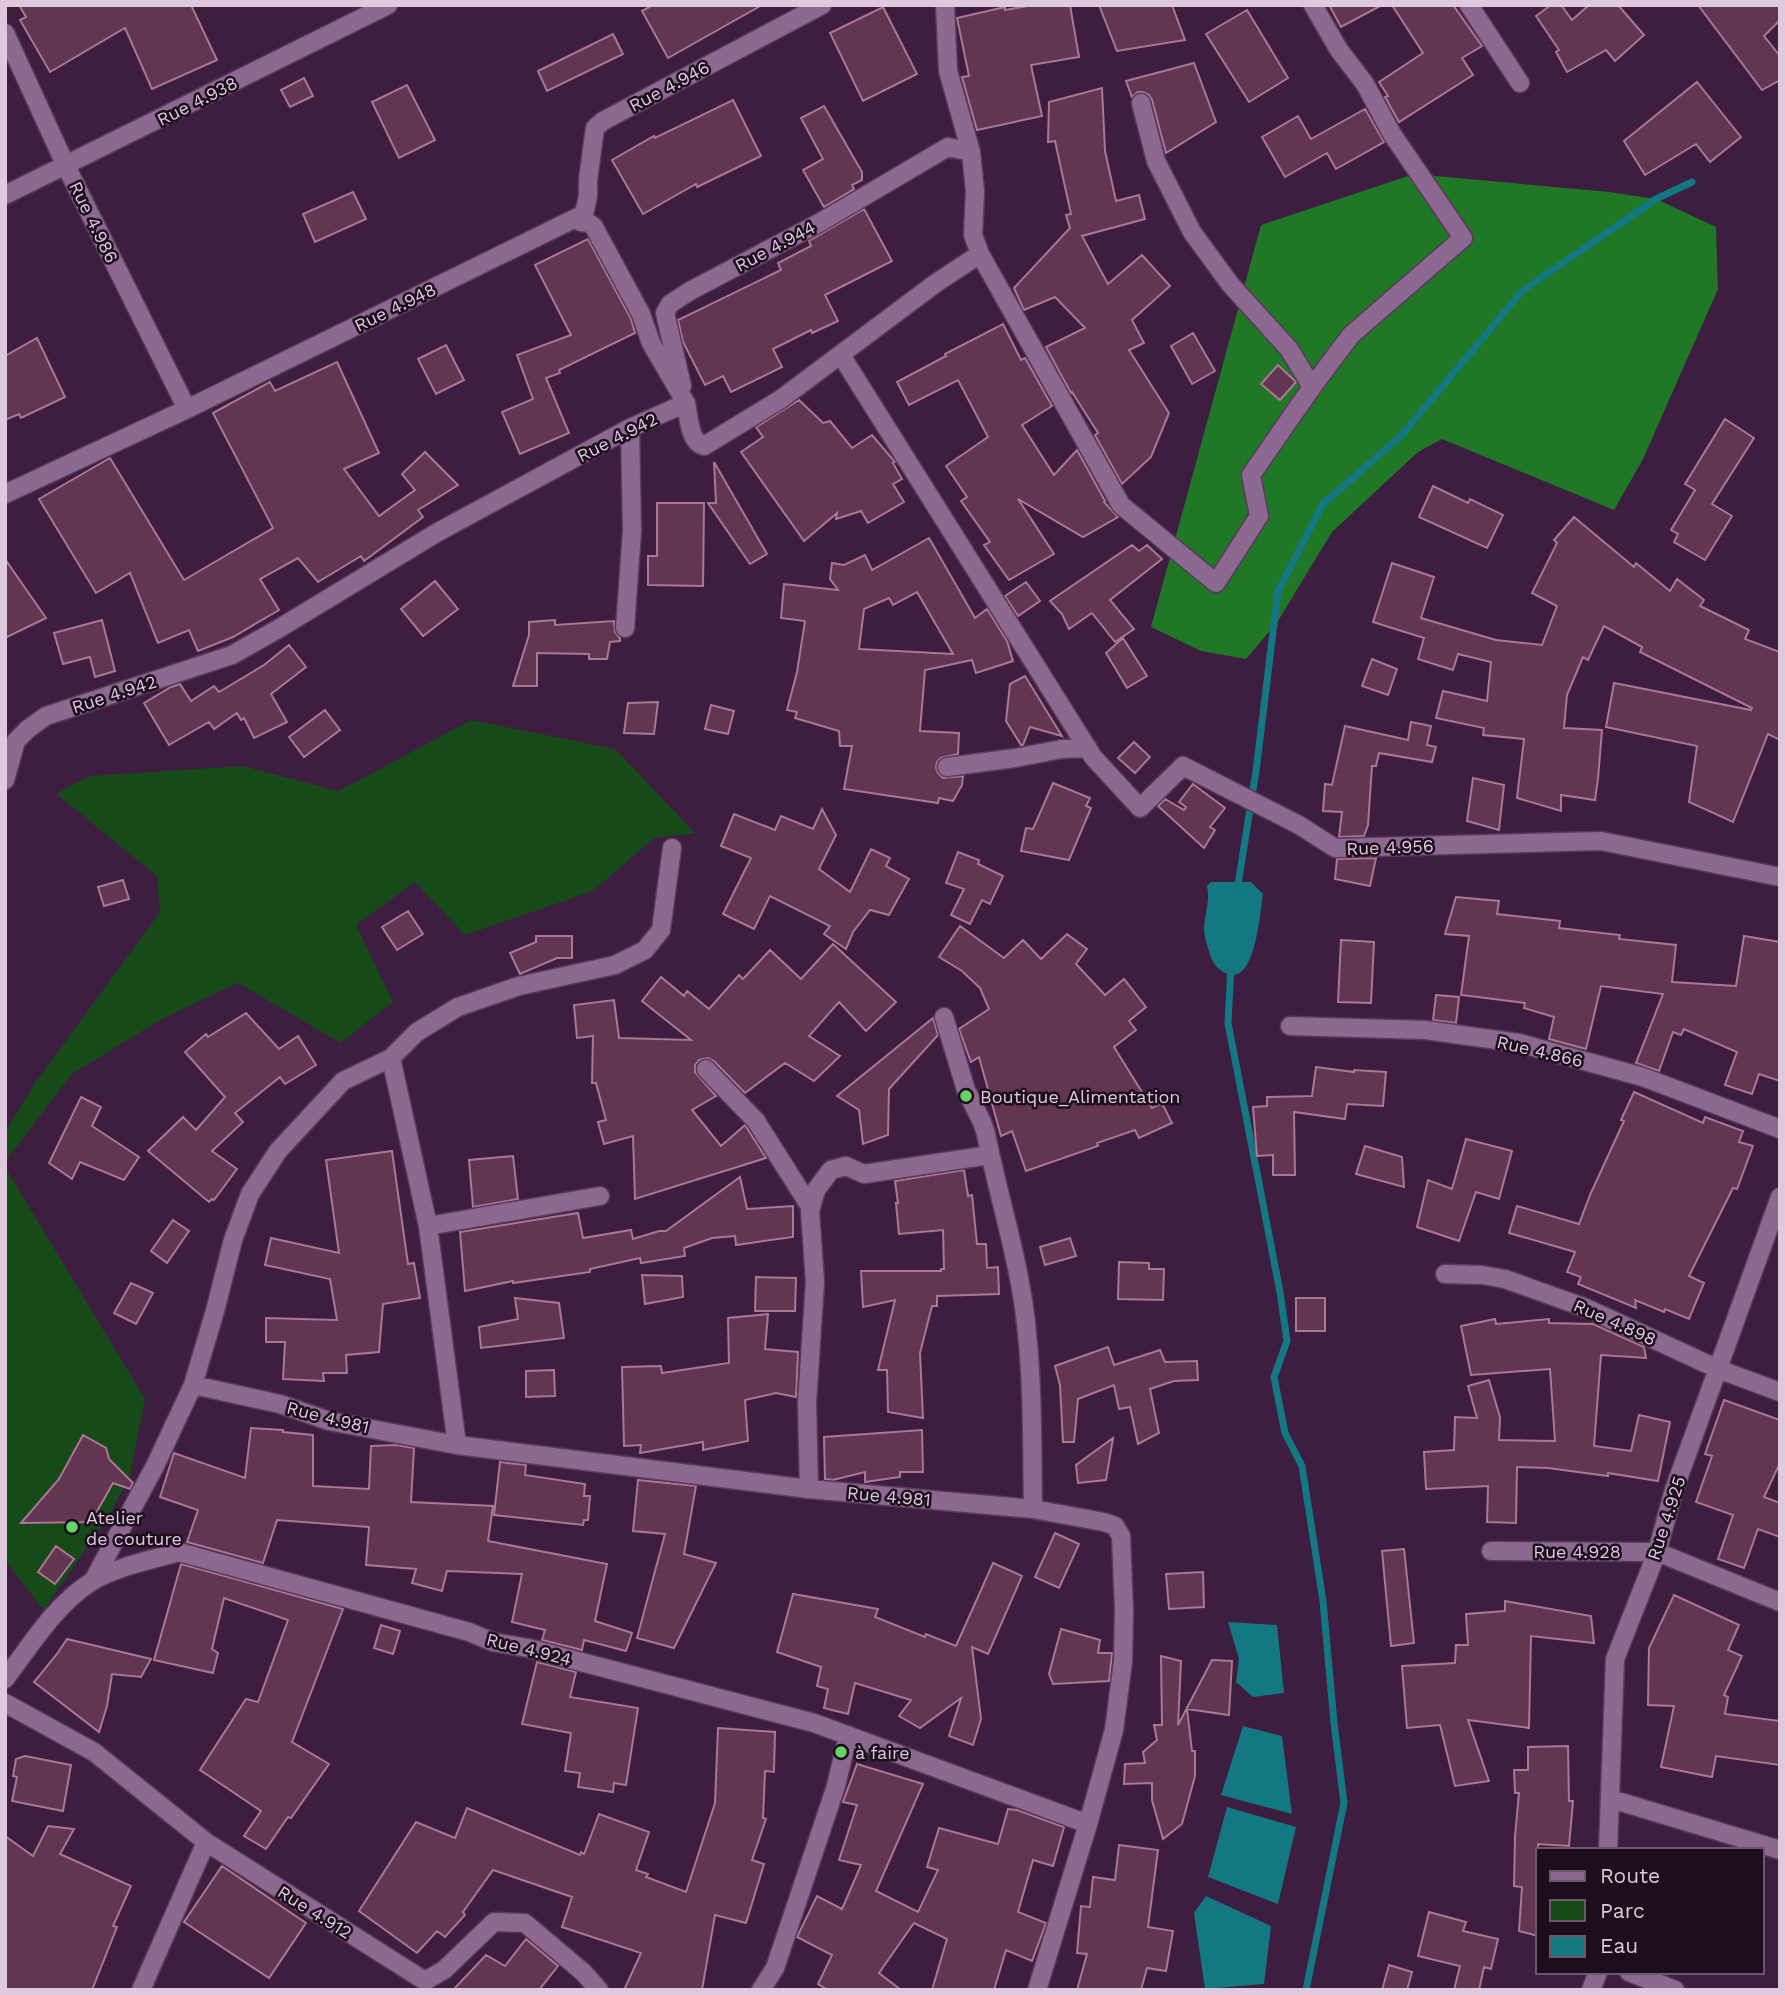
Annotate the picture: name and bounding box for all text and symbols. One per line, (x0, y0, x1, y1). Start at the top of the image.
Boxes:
street label: Rue 4.946 (625, 56, 713, 116)
street label: Rue 4.938 (153, 72, 241, 130)
street label: Rue 4.986 (65, 178, 123, 266)
street label: Rue 4.944 (731, 216, 819, 276)
street label: Rue 4.948 (351, 278, 439, 336)
street label: Rue 4.942 (573, 408, 661, 466)
street label: Rue 4.942 (69, 670, 159, 718)
street label: Rue 4.956 (1346, 835, 1434, 859)
street label: Rue 4.866 (1495, 1031, 1585, 1071)
place label: Boutique_Alimentation (980, 1086, 1180, 1107)
marker: Boutique_Alimentation (958, 1088, 974, 1104)
street label: Rue 4.898 (1570, 1294, 1660, 1350)
street label: Rue 4.981 (285, 1397, 371, 1437)
street label: Rue 4.925 (1643, 1473, 1689, 1563)
street label: Rue 4.981 (846, 1482, 932, 1510)
place label: Atelier de couture (86, 1507, 182, 1549)
marker: Atelier de couture (64, 1519, 80, 1535)
street label: Rue 4.928 (1533, 1541, 1621, 1562)
street label: Rue 4.924 (484, 1628, 574, 1670)
place label: à faire (855, 1742, 910, 1763)
marker: à faire (833, 1744, 849, 1760)
legend (1536, 1848, 1764, 1974)
text: Route (1600, 1863, 1660, 1888)
street label: Rue 4.912 (274, 1881, 356, 1943)
text: Parc (1600, 1898, 1645, 1923)
text: Eau (1600, 1933, 1638, 1958)

